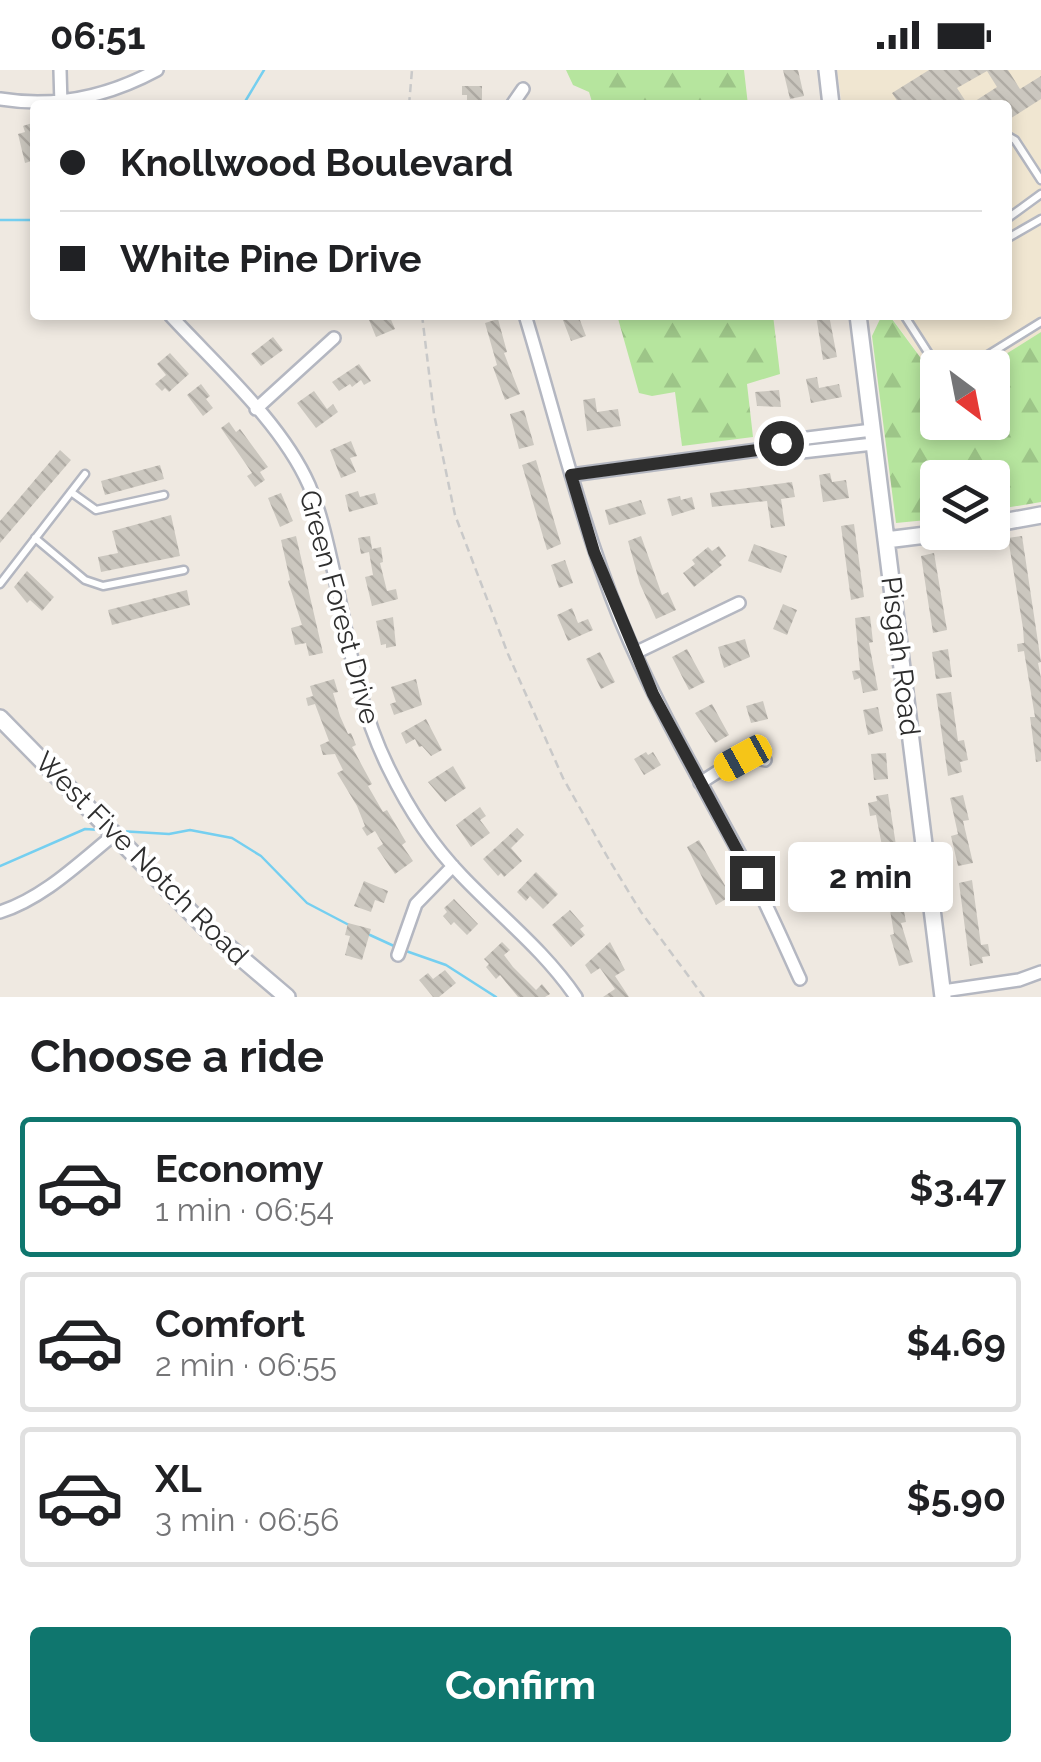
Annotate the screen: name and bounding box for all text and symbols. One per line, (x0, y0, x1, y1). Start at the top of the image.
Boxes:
text: 06:51 (50, 13, 146, 58)
text: Knollwood Boulevard (120, 140, 513, 185)
text: White Pine Drive (120, 236, 422, 281)
north arrow (920, 350, 1010, 440)
map controls (920, 350, 1010, 550)
route start (759, 421, 804, 466)
button: layers (920, 460, 1010, 550)
street label: Green Forest Drive (292, 487, 387, 728)
street label: Pisgah Road (874, 575, 927, 738)
car (709, 730, 777, 786)
street label: West Five Notch Road (28, 745, 255, 972)
callout: 2 min (787, 843, 952, 913)
route end (730, 856, 775, 901)
text: 2 min (829, 858, 912, 895)
text: Choose a ride (30, 1030, 324, 1083)
icon: car (35, 1142, 125, 1232)
text: Economy (155, 1146, 324, 1191)
text: $3.47 (909, 1165, 1006, 1210)
text: 1 min · 06:54 (155, 1191, 334, 1228)
icon: car (35, 1297, 125, 1387)
text: Comfort (155, 1301, 305, 1346)
text: $4.69 (906, 1320, 1006, 1365)
text: 2 min · 06:55 (155, 1346, 337, 1383)
icon: car (35, 1452, 125, 1542)
text: XL (155, 1456, 202, 1501)
text: $5.90 (907, 1475, 1006, 1520)
text: 3 min · 06:56 (155, 1501, 339, 1538)
button: Confirm (30, 1627, 1011, 1742)

